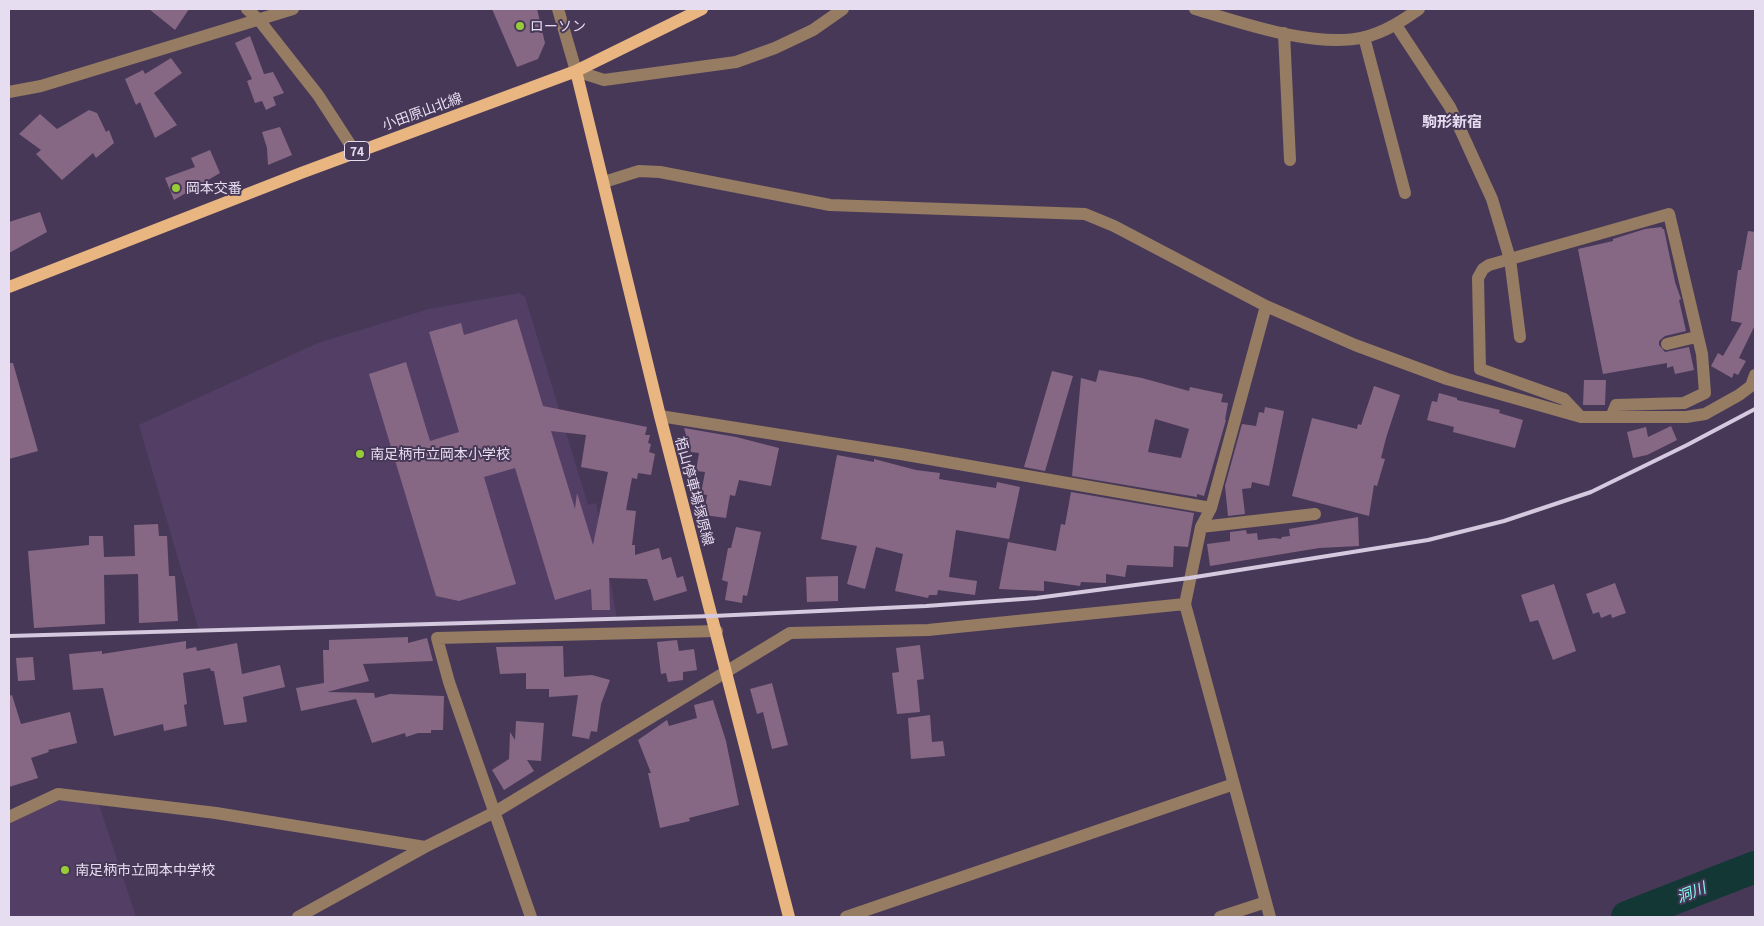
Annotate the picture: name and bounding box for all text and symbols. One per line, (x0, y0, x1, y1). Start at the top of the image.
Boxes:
place label: ローソン (530, 18, 586, 34)
marker: ローソン (514, 20, 526, 32)
street label: 小田原山北線 (380, 89, 464, 133)
district label: 駒形新宿 (1422, 112, 1482, 130)
road number: 74 (344, 142, 370, 160)
place label: 岡本交番 (186, 180, 242, 196)
marker: 岡本交番 (170, 182, 182, 194)
street label: 栢山停車場塚原線 (672, 435, 718, 547)
place label: 南足柄市立岡本小学校 (370, 446, 510, 462)
marker: 南足柄市立岡本小学校 (354, 448, 366, 460)
place label: 南足柄市立岡本中学校 (75, 862, 215, 878)
marker: 南足柄市立岡本中学校 (59, 864, 71, 876)
water label: 洞川 (1674, 878, 1708, 906)

